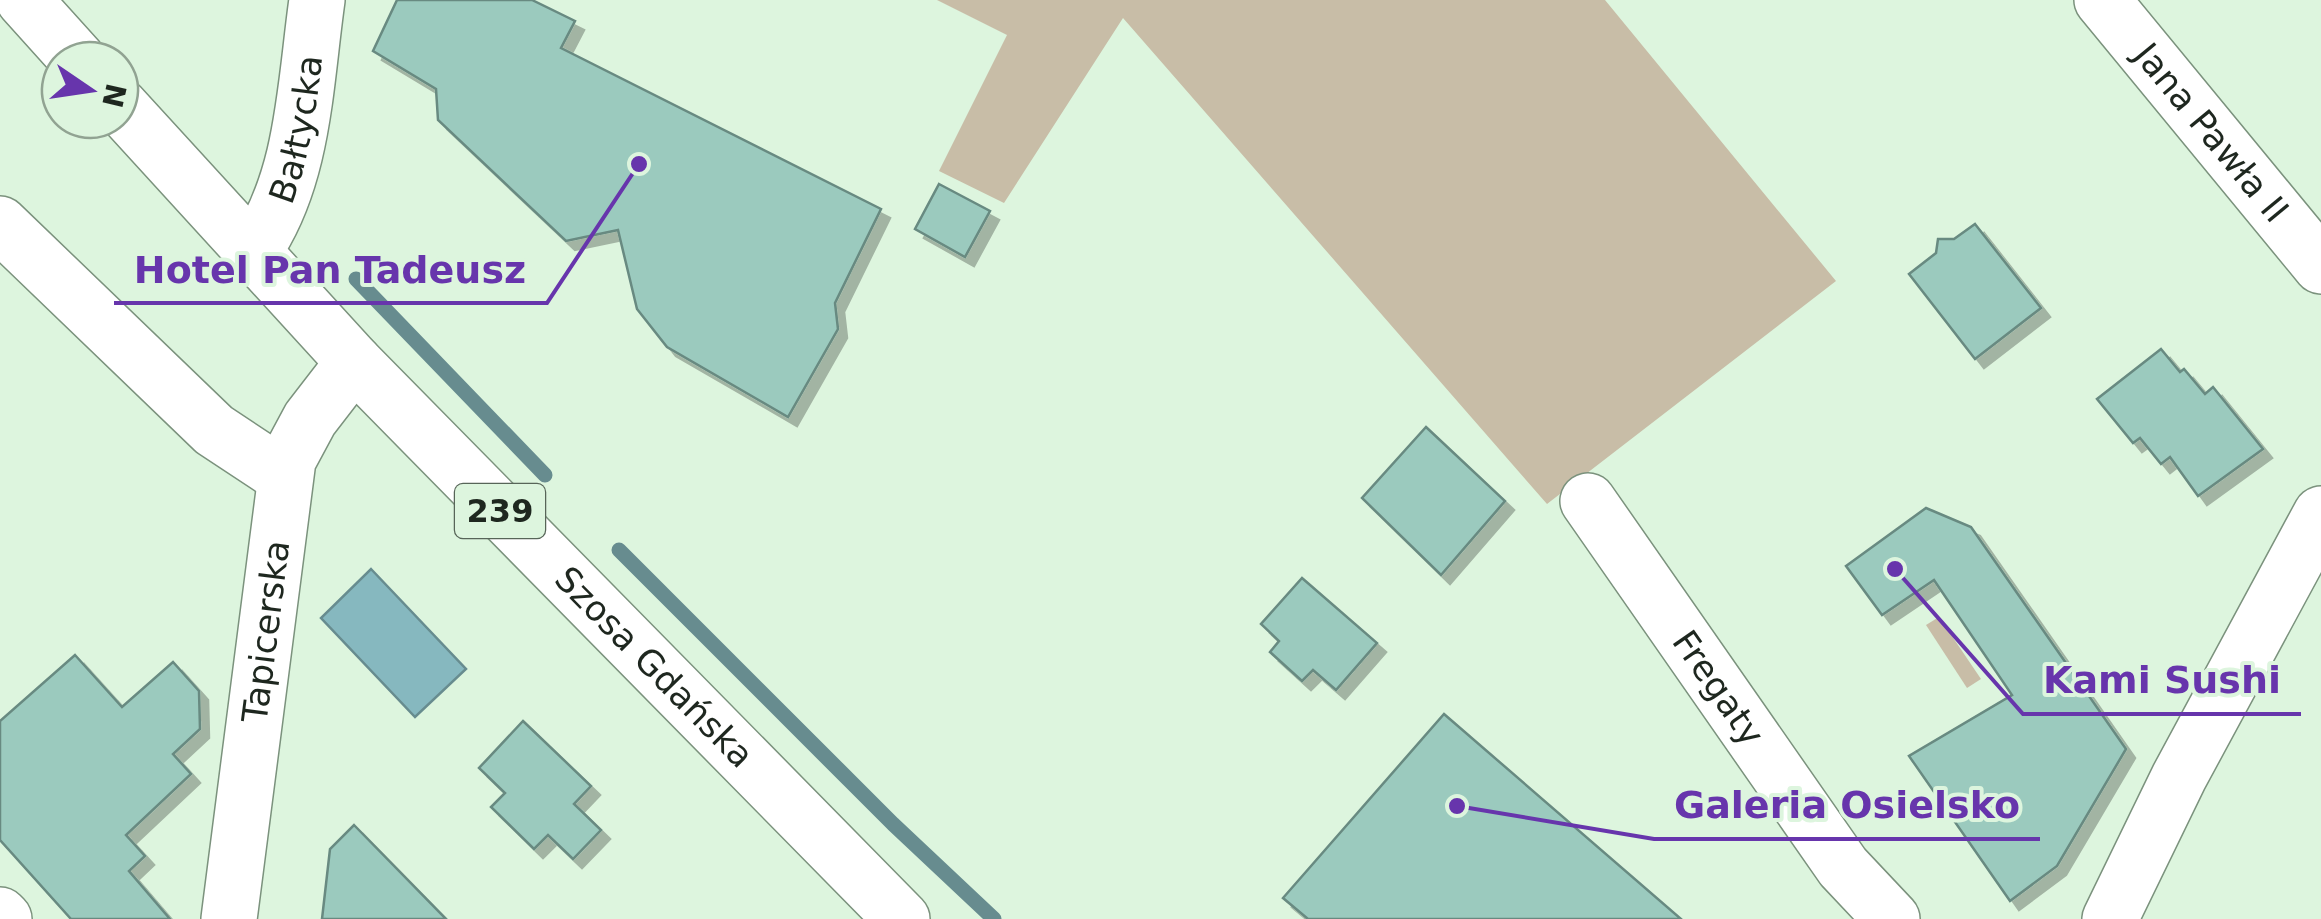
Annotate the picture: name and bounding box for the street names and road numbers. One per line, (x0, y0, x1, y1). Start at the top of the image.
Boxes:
street label: Jana Pawła II (2125, 34, 2296, 230)
street label: Bałtycka (261, 53, 330, 209)
road number: 239 (455, 484, 545, 538)
street label: Tapicerska (234, 538, 298, 726)
street label: Szosa Gdańska (547, 559, 762, 776)
street label: Fregaty (1665, 623, 1772, 753)

